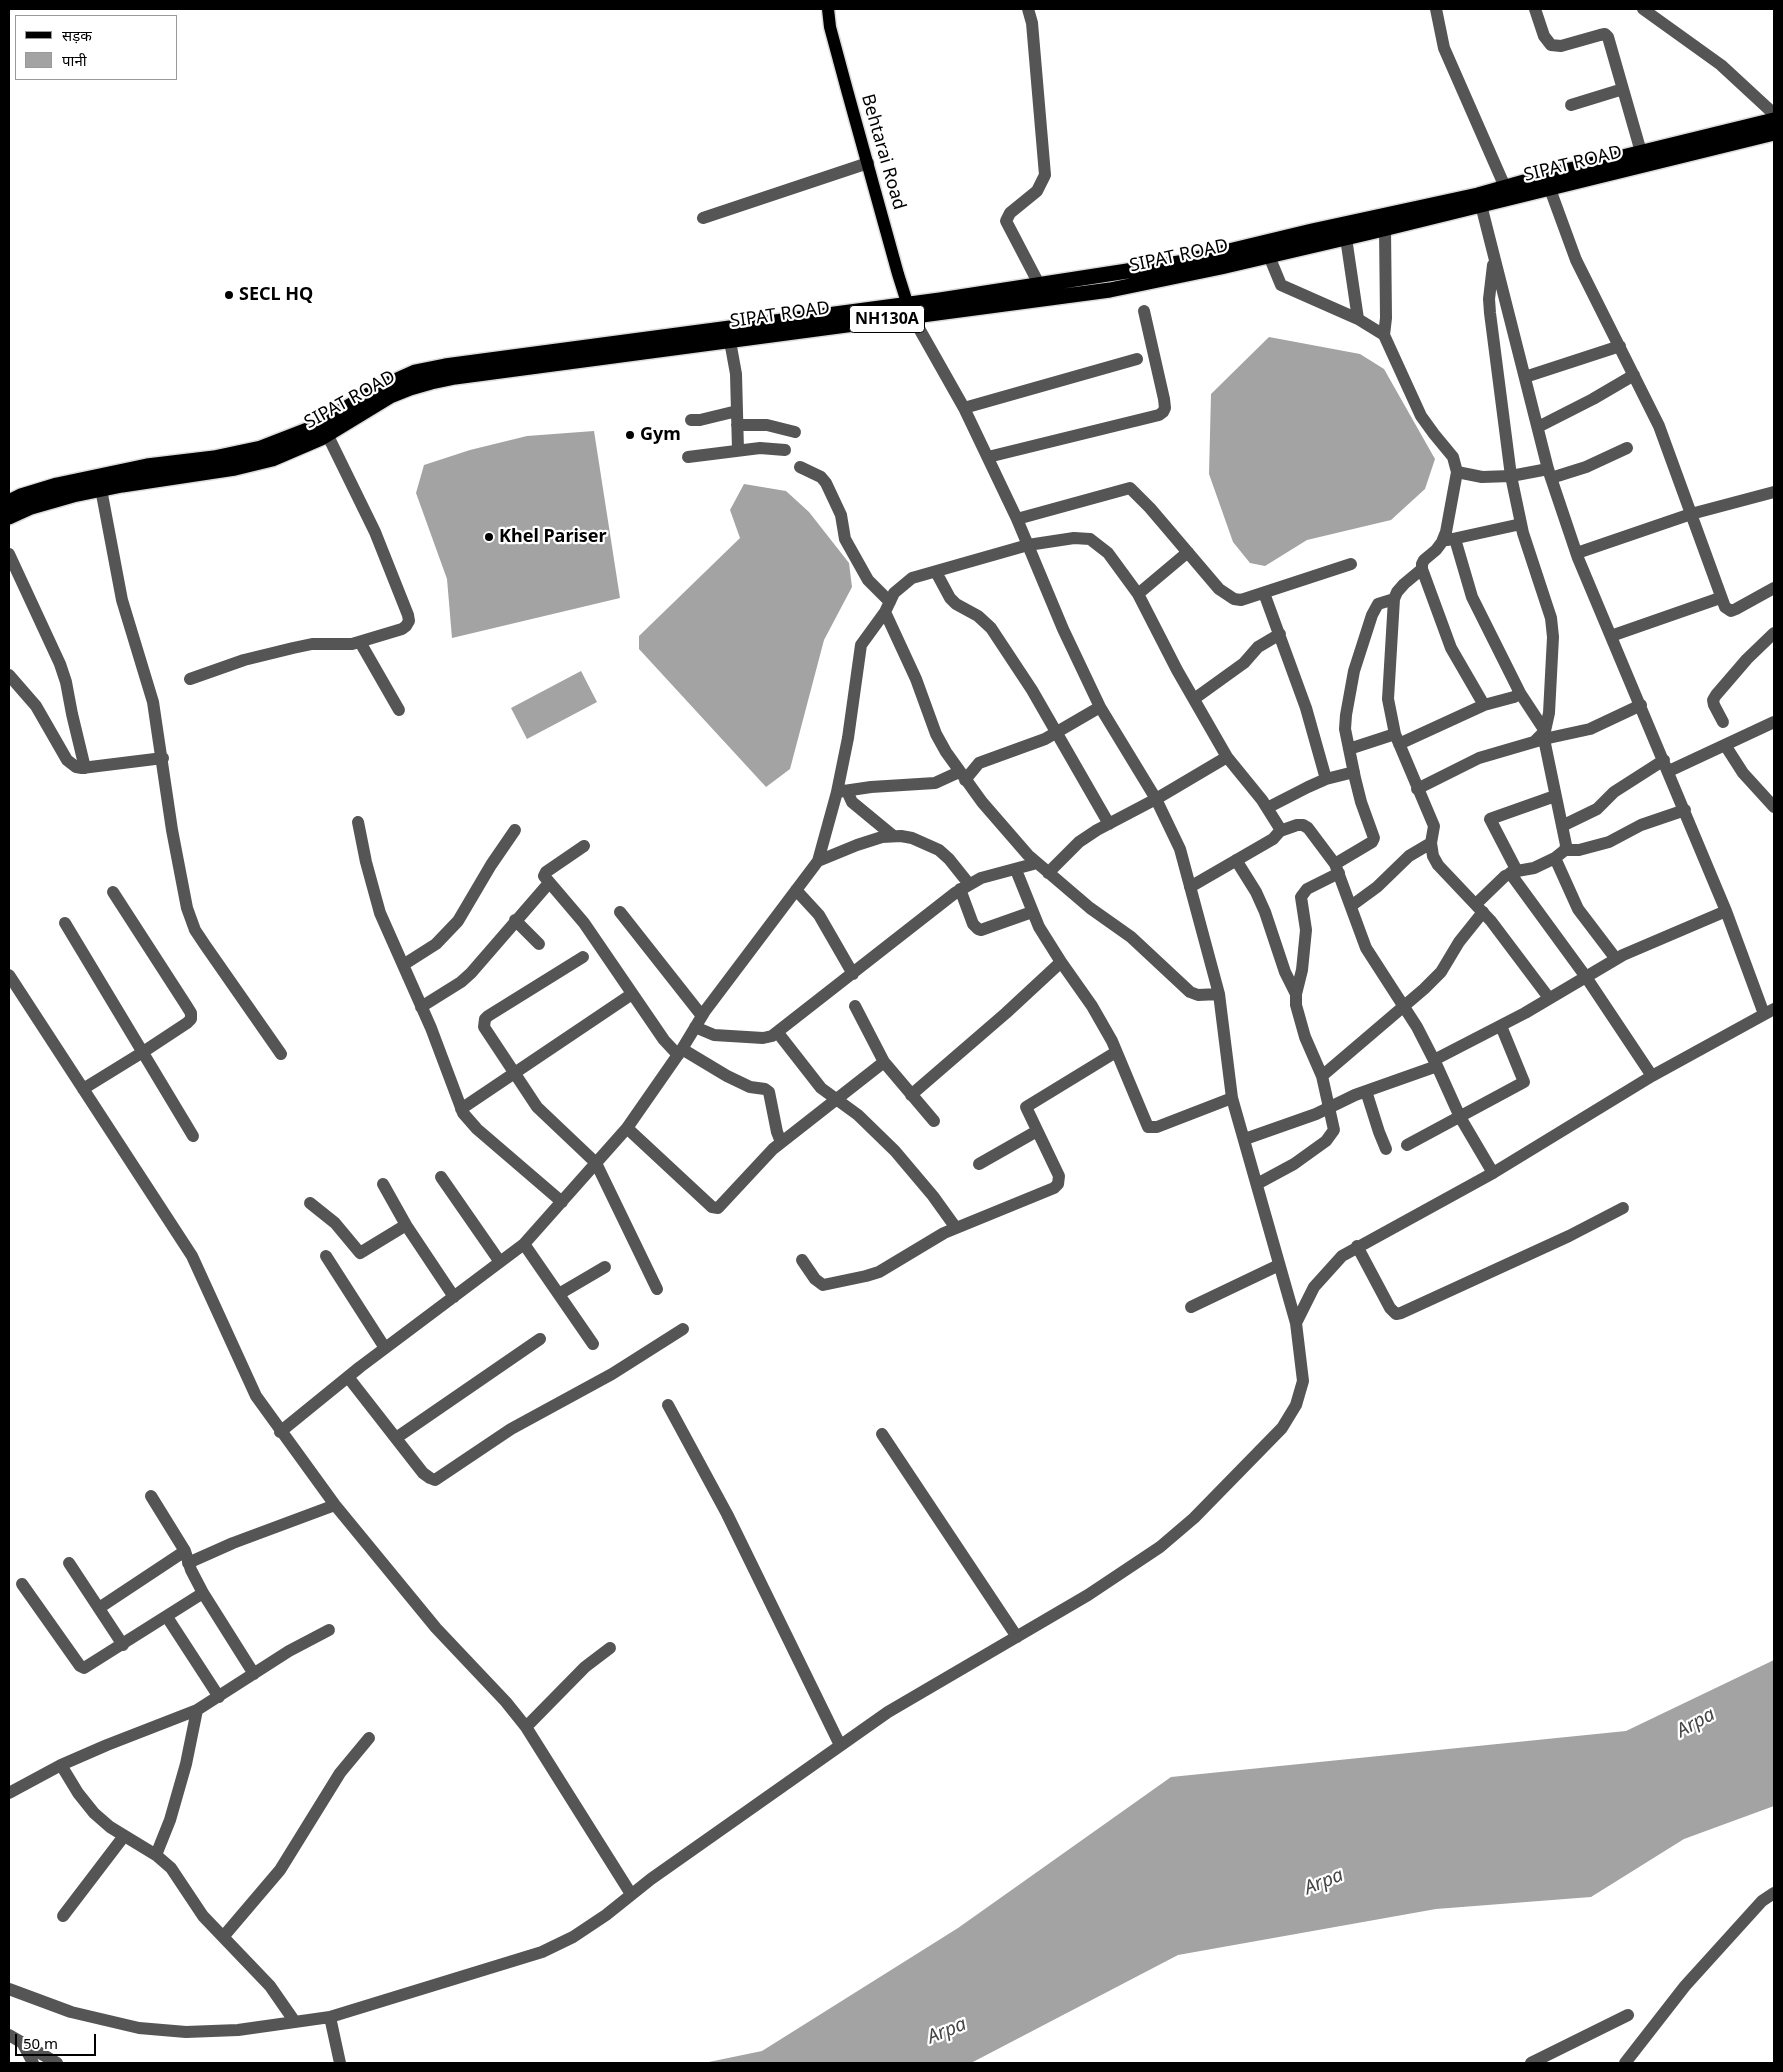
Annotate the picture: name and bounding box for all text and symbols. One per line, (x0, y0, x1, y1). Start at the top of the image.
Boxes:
legend (15, 15, 178, 80)
text: सड़क (62, 25, 92, 45)
text: पानी (62, 50, 87, 70)
street label: Behtarai Road (856, 92, 910, 212)
street label: SIPAT ROAD (1522, 141, 1624, 187)
street label: SIPAT ROAD (1128, 235, 1230, 277)
place label: SECL HQ (239, 284, 313, 306)
marker: SECL HQ (223, 289, 235, 301)
street label: SIPAT ROAD (729, 297, 831, 333)
road number: NH130A (850, 306, 924, 332)
street label: SIPAT ROAD (301, 366, 399, 434)
place label: Gym (640, 424, 681, 446)
marker: Gym (624, 429, 636, 441)
place label: Khel Pariser (499, 526, 607, 548)
marker: Khel Pariser (483, 531, 495, 543)
water label: Arpa (1673, 1703, 1719, 1743)
water label: Arpa (1301, 1864, 1347, 1900)
water label: Arpa (924, 2013, 970, 2049)
scale bar (18, 2024, 99, 2056)
text: 50 m (23, 2033, 58, 2053)

